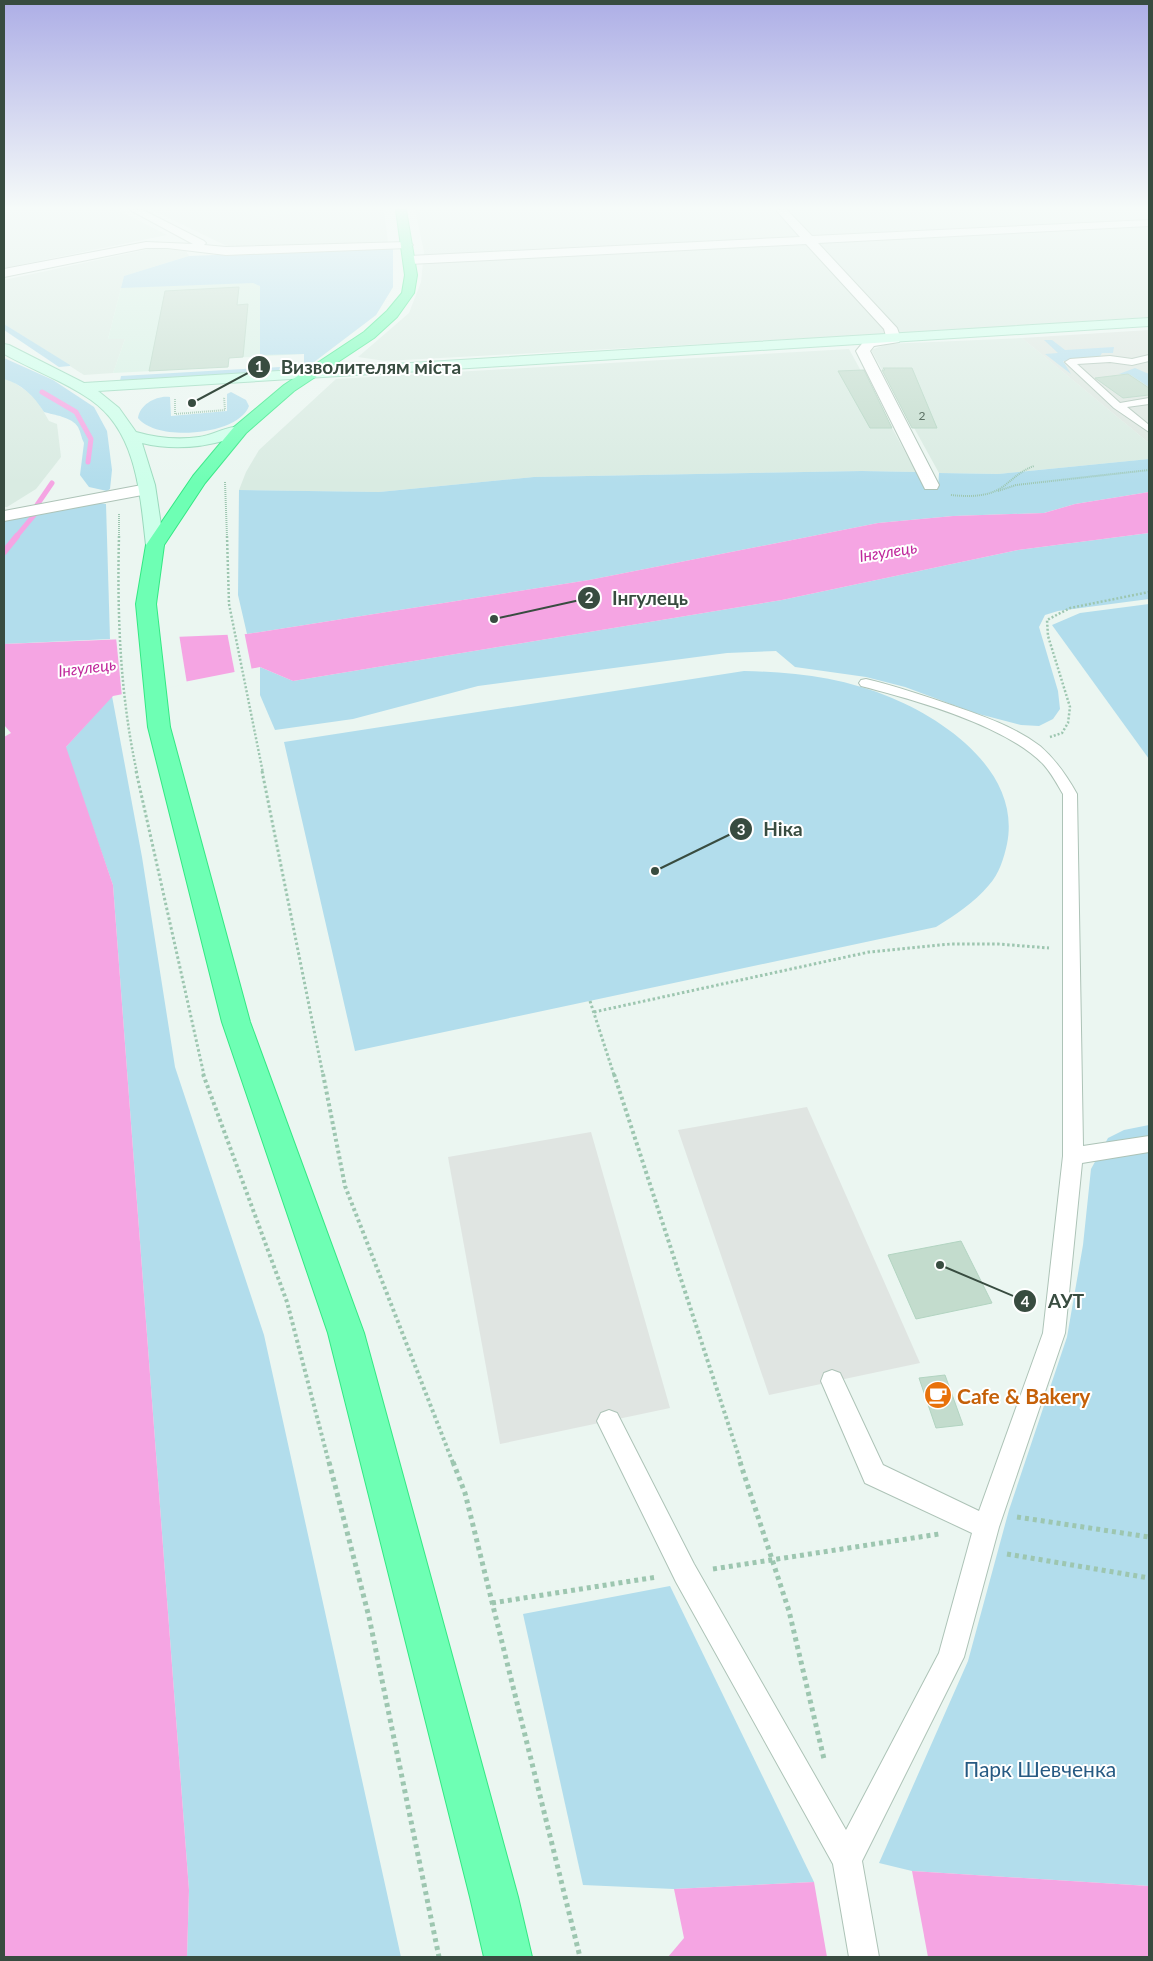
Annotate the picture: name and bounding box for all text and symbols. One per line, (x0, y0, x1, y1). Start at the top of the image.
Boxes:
callout: Визволителям міста (246, 350, 472, 384)
text: Визволителям міста (281, 355, 461, 378)
text: 1 (255, 357, 263, 375)
house number: 2 (919, 408, 926, 423)
water label: Інгулець (858, 537, 918, 565)
callout: Інгулець (577, 581, 698, 615)
text: Інгулець (612, 586, 688, 609)
text: 2 (585, 588, 594, 606)
water label: Інгулець (57, 654, 117, 680)
callout: Ніка (728, 812, 812, 846)
text: Ніка (763, 817, 803, 840)
text: 3 (737, 820, 745, 838)
callout: АУТ (1013, 1284, 1094, 1318)
text: АУТ (1047, 1289, 1085, 1312)
text: 4 (1021, 1292, 1030, 1310)
cafe icon: Cafe & Bakery (923, 1380, 953, 1410)
place label: Cafe & Bakery (957, 1383, 1091, 1408)
park label: Парк Шевченка (964, 1756, 1116, 1781)

